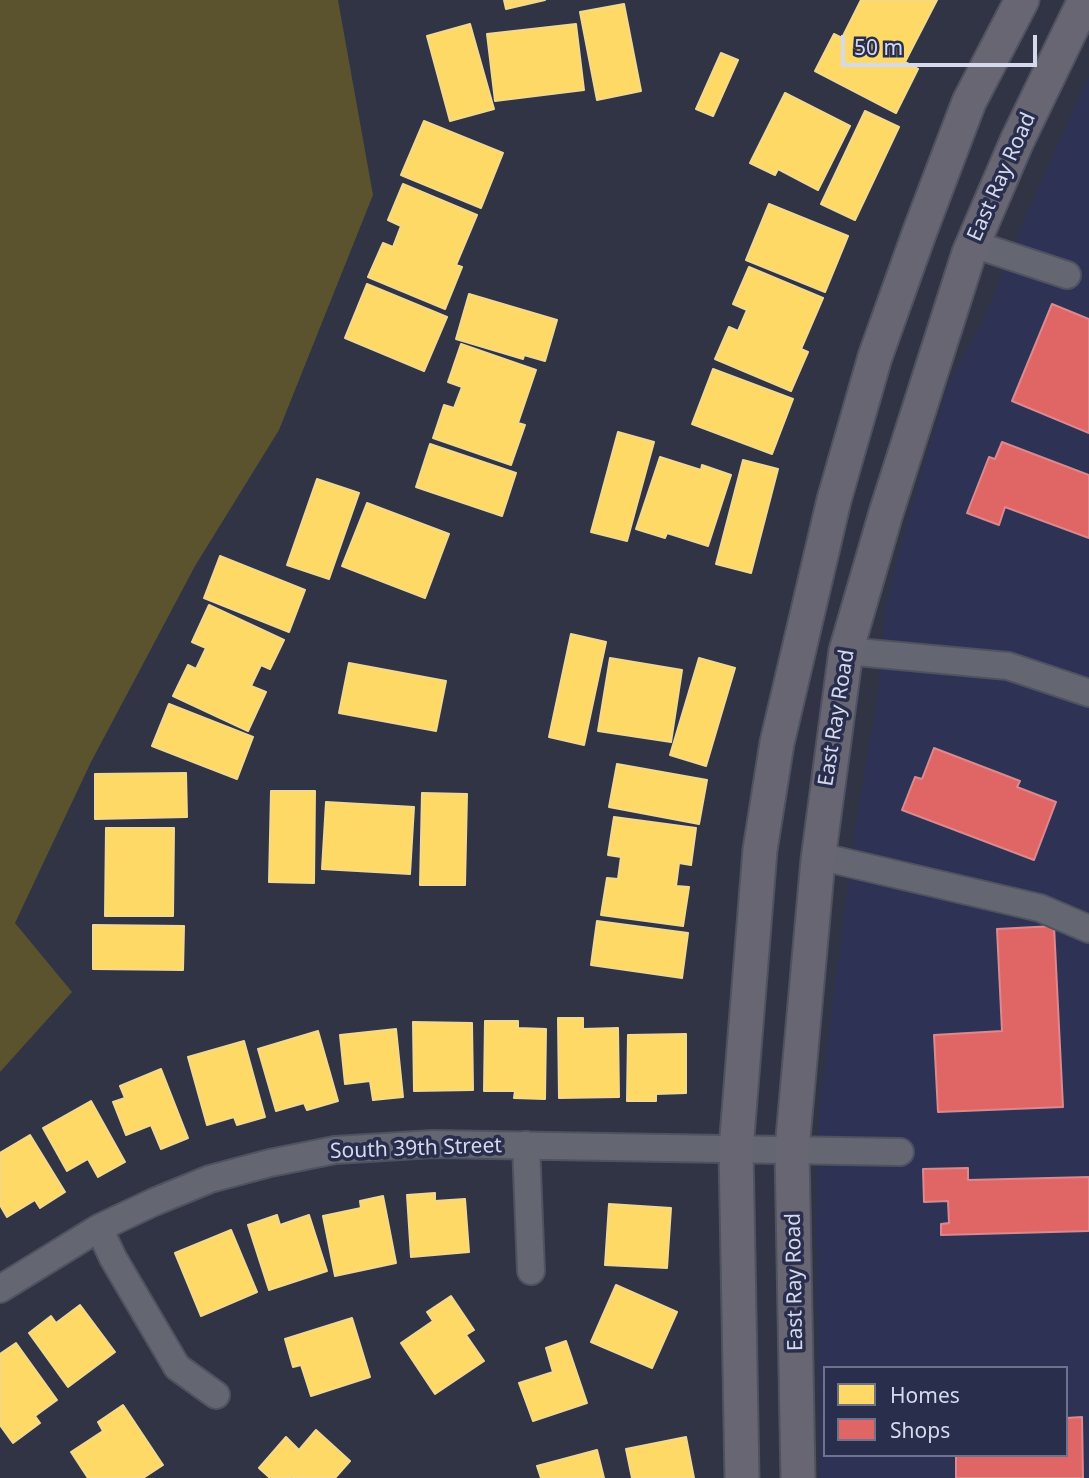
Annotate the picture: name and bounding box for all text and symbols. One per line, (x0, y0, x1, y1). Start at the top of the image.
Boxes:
scale bar (844, 21, 1040, 65)
text: 50 m (854, 33, 903, 61)
street label: East Ray Road (962, 109, 1042, 245)
street label: East Ray Road (814, 648, 860, 788)
street label: South 39th Street (330, 1133, 502, 1165)
street label: East Ray Road (781, 1213, 809, 1351)
legend (823, 1366, 1068, 1457)
text: Homes (890, 1381, 960, 1409)
text: Shops (890, 1416, 950, 1444)

